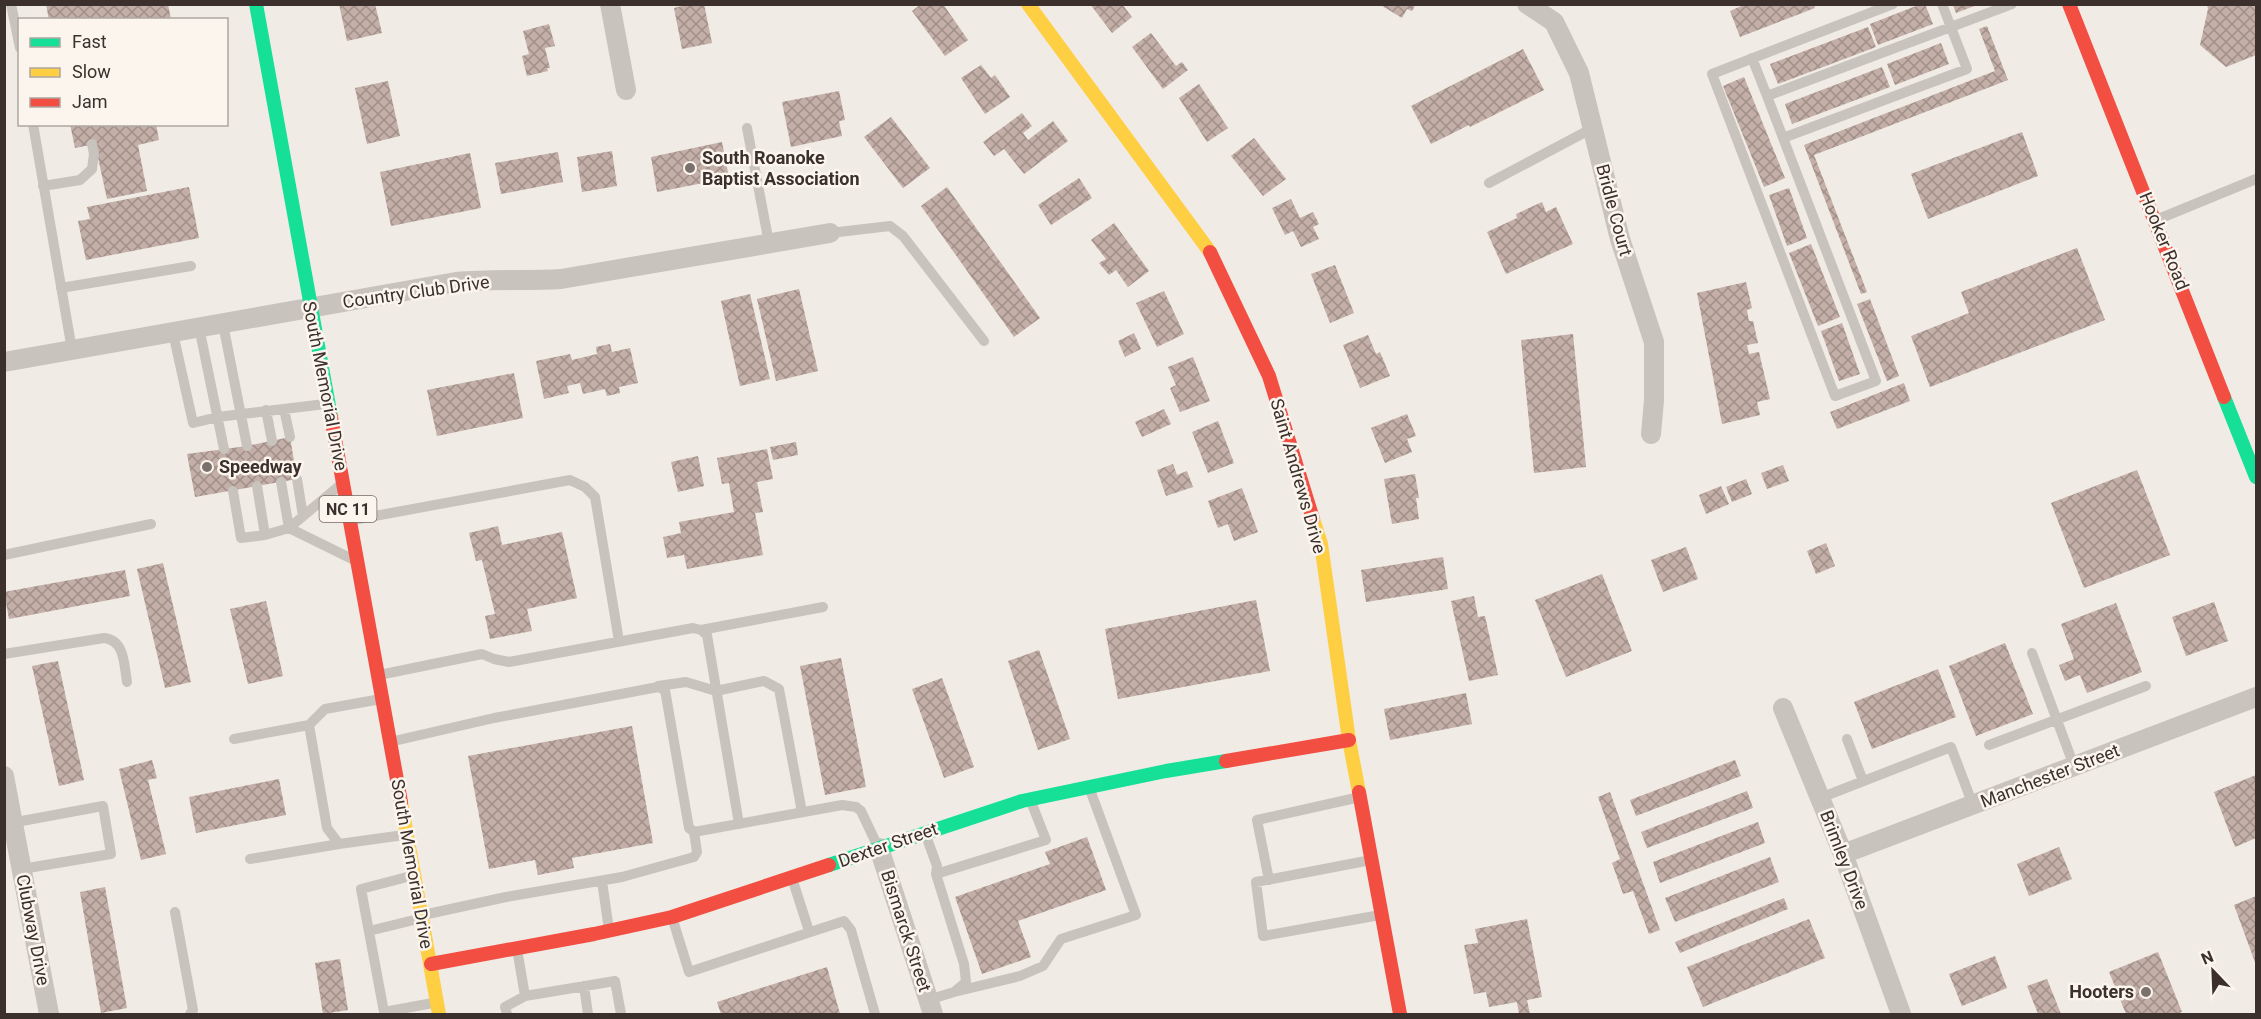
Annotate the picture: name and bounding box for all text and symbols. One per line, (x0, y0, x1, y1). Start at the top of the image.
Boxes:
legend (18, 18, 228, 126)
text: Fast (72, 31, 107, 52)
text: Slow (72, 61, 111, 82)
text: Jam (72, 91, 108, 112)
place label: South Roanoke Baptist Association (702, 147, 860, 189)
marker: South Roanoke Baptist Association (683, 161, 697, 175)
street label: Bridle Court (1592, 161, 1637, 258)
street label: Hooker Road (2135, 189, 2194, 293)
street label: Country Club Drive (341, 271, 491, 312)
street label: South Memorial Drive (299, 299, 352, 472)
street label: Saint Andrews Drive (1266, 396, 1331, 556)
place label: Speedway (219, 456, 303, 477)
marker: Speedway (200, 460, 214, 474)
road number: NC 11 (320, 496, 376, 522)
street label: Manchester Street (1977, 739, 2122, 812)
street label: South Memorial Drive (387, 777, 438, 950)
street label: Brimley Drive (1816, 807, 1873, 912)
street label: Dexter Street (835, 818, 940, 871)
street label: Bismarck Street (877, 867, 936, 995)
street label: Clubway Drive (12, 873, 55, 987)
north arrow (2183, 941, 2243, 1001)
text: N (2198, 947, 2216, 969)
place label: Hooters (2069, 981, 2134, 1002)
marker: Hooters (2139, 985, 2153, 999)

